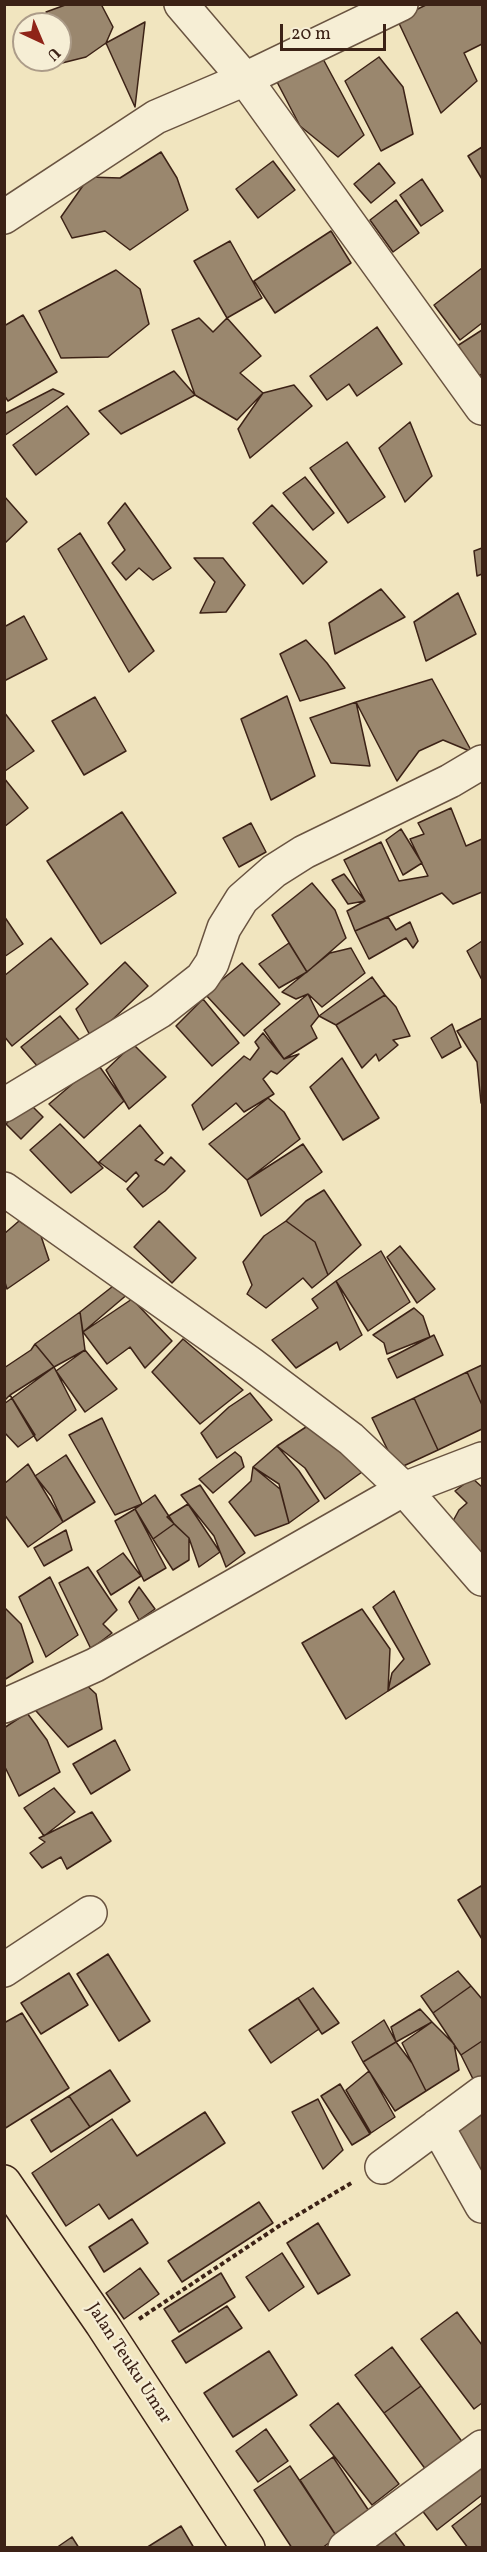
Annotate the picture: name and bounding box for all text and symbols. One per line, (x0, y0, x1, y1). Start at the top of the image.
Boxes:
north arrow (12, 12, 72, 72)
scale bar (283, 12, 390, 50)
text: 20 m (291, 22, 331, 47)
text: U (42, 42, 65, 65)
street label: Jalan Teuku Umar (81, 2300, 175, 2428)

